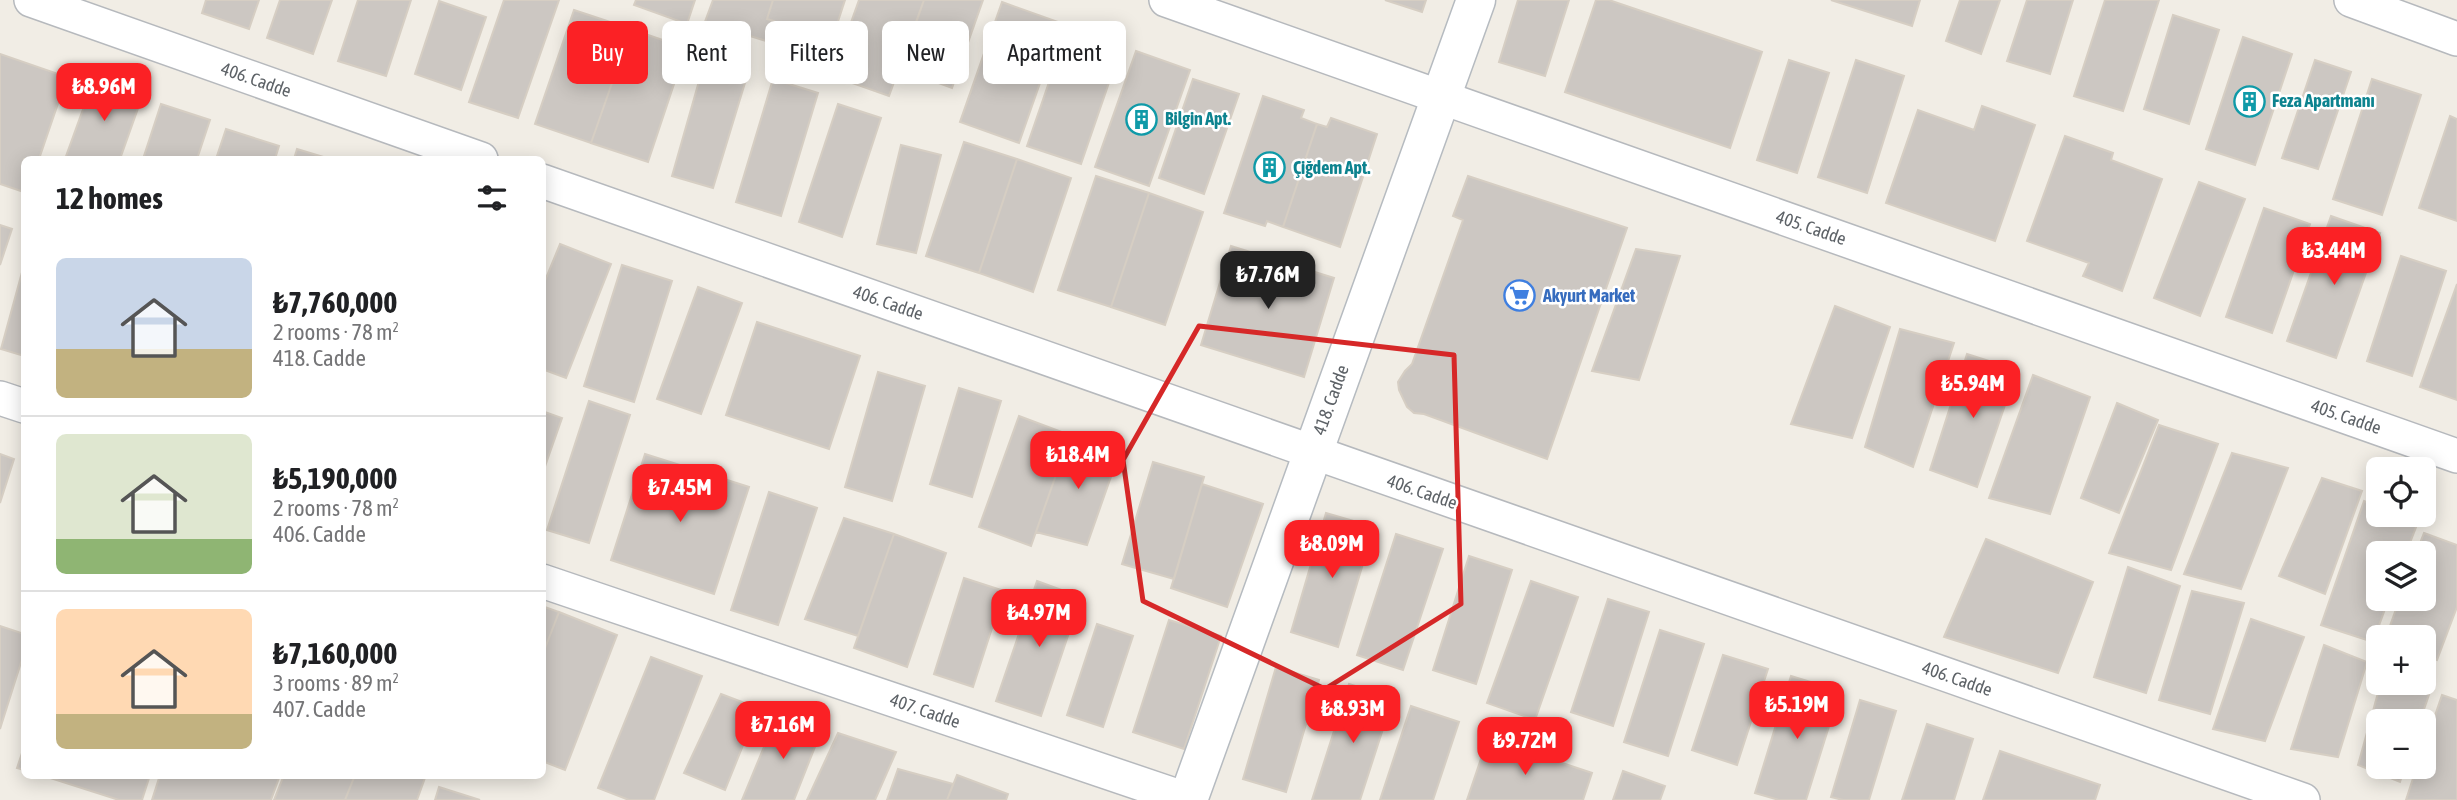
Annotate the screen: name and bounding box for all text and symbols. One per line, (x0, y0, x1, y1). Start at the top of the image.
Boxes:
chip: Buy (567, 21, 648, 84)
chip: Rent (662, 21, 751, 84)
chip: Filters (765, 21, 868, 84)
chip: New (882, 21, 969, 84)
chip: Apartment (983, 21, 1126, 84)
street label: 406. Cadde (218, 58, 294, 101)
pin: ₺8.96M (47, 64, 161, 123)
text: ₺8.96M (72, 73, 136, 99)
building icon: Feza Apartmanı (2232, 84, 2266, 118)
place label: Feza Apartmanı (2272, 90, 2375, 111)
building icon: Bilgin Apt. (1125, 102, 1159, 136)
place label: Bilgin Apt. (1165, 108, 1231, 129)
building icon: Çiğdem Apt. (1253, 151, 1287, 185)
place label: Çiğdem Apt. (1293, 157, 1371, 178)
icon: filters (473, 179, 511, 217)
text: 12 homes (56, 181, 163, 215)
street label: 405. Cadde (1773, 206, 1849, 249)
pin: ₺3.44M (2277, 228, 2391, 287)
text: ₺3.44M (2302, 237, 2366, 263)
pin: ₺7.76M (1211, 252, 1325, 311)
text: ₺7.76M (1236, 261, 1300, 287)
supermarket icon: Akyurt Market (1503, 279, 1537, 313)
street label: 406. Cadde (850, 281, 926, 324)
text: ₺7,760,000 (273, 285, 397, 319)
place label: Akyurt Market (1542, 285, 1636, 306)
icon: home (112, 286, 196, 370)
text: 2 rooms · 78 m² (273, 319, 399, 345)
text: 418. Cadde (273, 345, 366, 371)
pin: ₺5.94M (1916, 360, 2030, 420)
street label: 418. Cadde (1308, 362, 1353, 438)
text: ₺5.94M (1941, 370, 2005, 396)
street label: 405. Cadde (2308, 395, 2384, 438)
pin: ₺18.4M (1021, 432, 1135, 491)
text: ₺18.4M (1046, 441, 1110, 467)
map controls (2366, 457, 2436, 779)
button: locate (2366, 457, 2436, 527)
text: ₺5,190,000 (273, 461, 397, 495)
icon: home (112, 462, 196, 546)
pin: ₺7.45M (623, 464, 737, 524)
street label: 406. Cadde (1384, 470, 1460, 513)
text: ₺7.45M (648, 474, 712, 500)
text: 2 rooms · 78 m² (273, 495, 399, 521)
pin: ₺8.09M (1275, 520, 1389, 580)
text: 406. Cadde (273, 521, 366, 547)
text: ₺8.09M (1300, 530, 1364, 556)
button: layers (2366, 541, 2436, 611)
pin: ₺4.97M (982, 590, 1096, 649)
text: ₺4.97M (1007, 599, 1071, 625)
button: + (2366, 625, 2436, 695)
text: ₺7,160,000 (273, 636, 397, 670)
icon: home (112, 637, 196, 721)
street label: 406. Cadde (1919, 657, 1995, 700)
text: 3 rooms · 89 m² (273, 670, 399, 696)
pin: ₺5.19M (1740, 682, 1854, 741)
pin: ₺8.93M (1296, 686, 1410, 745)
street label: 407. Cadde (887, 689, 963, 732)
text: ₺5.19M (1765, 691, 1829, 717)
text: ₺8.93M (1321, 695, 1385, 721)
text: 407. Cadde (273, 696, 366, 722)
pin: ₺7.16M (726, 702, 840, 761)
button: − (2366, 709, 2436, 779)
text: ₺7.16M (751, 711, 815, 737)
pin: ₺9.72M (1468, 718, 1582, 777)
text: ₺9.72M (1493, 727, 1557, 753)

